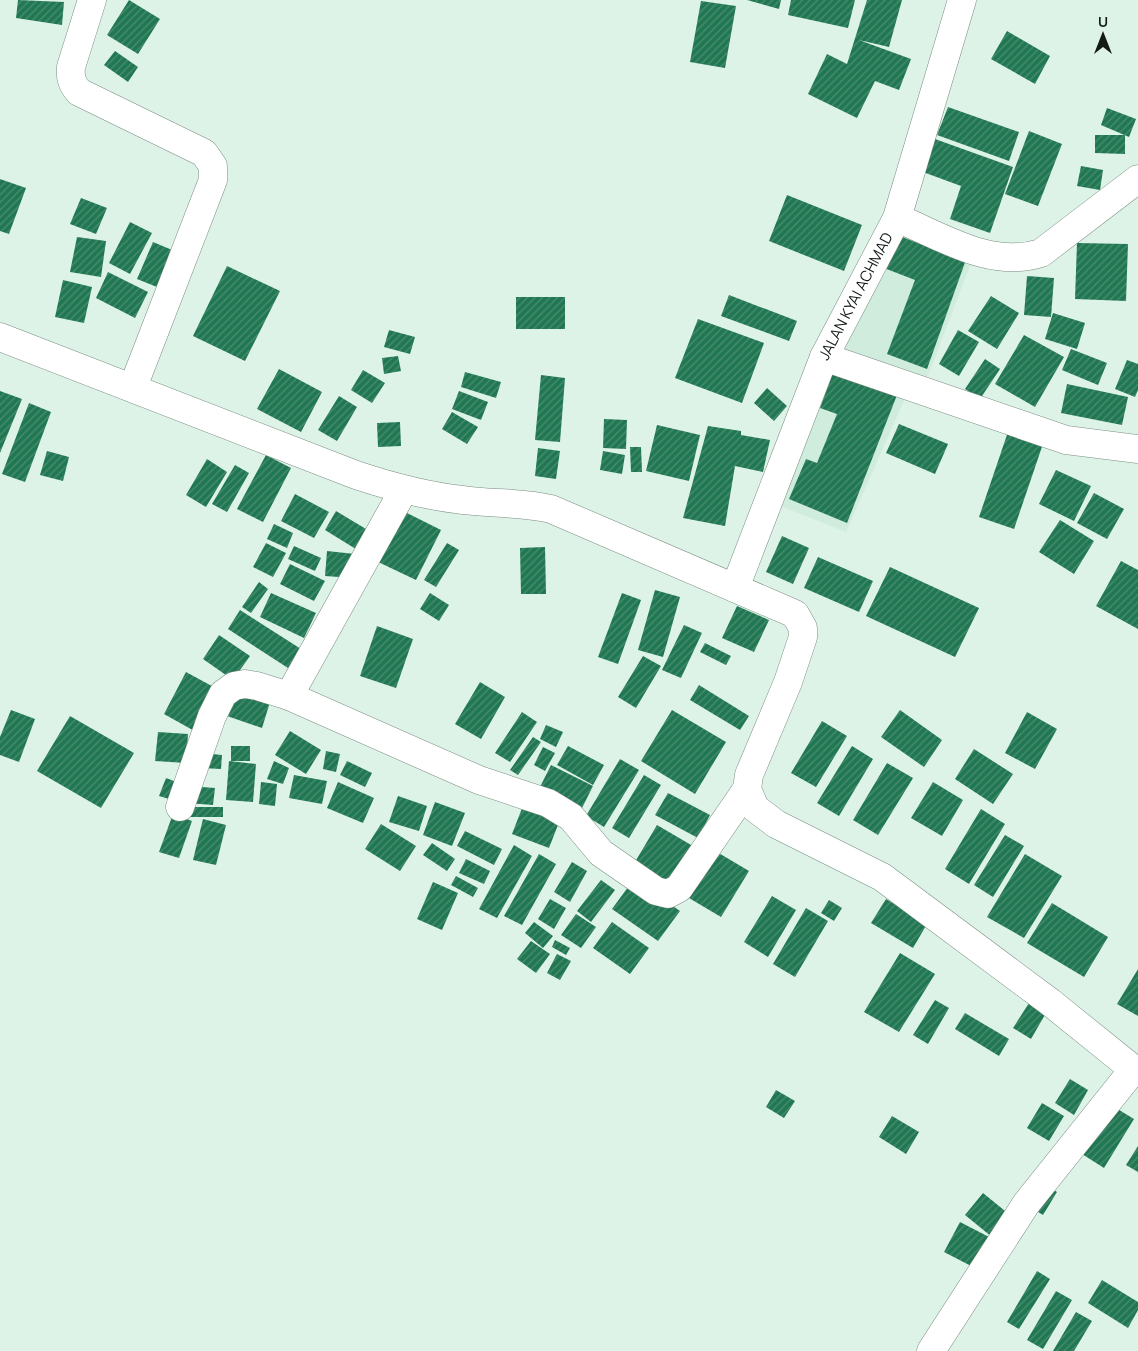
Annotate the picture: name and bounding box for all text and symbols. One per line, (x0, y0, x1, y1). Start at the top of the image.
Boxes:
north arrow (1078, 10, 1128, 60)
text: U (1098, 12, 1108, 31)
street label: JALAN KYAI ACHMAD (813, 229, 898, 364)

